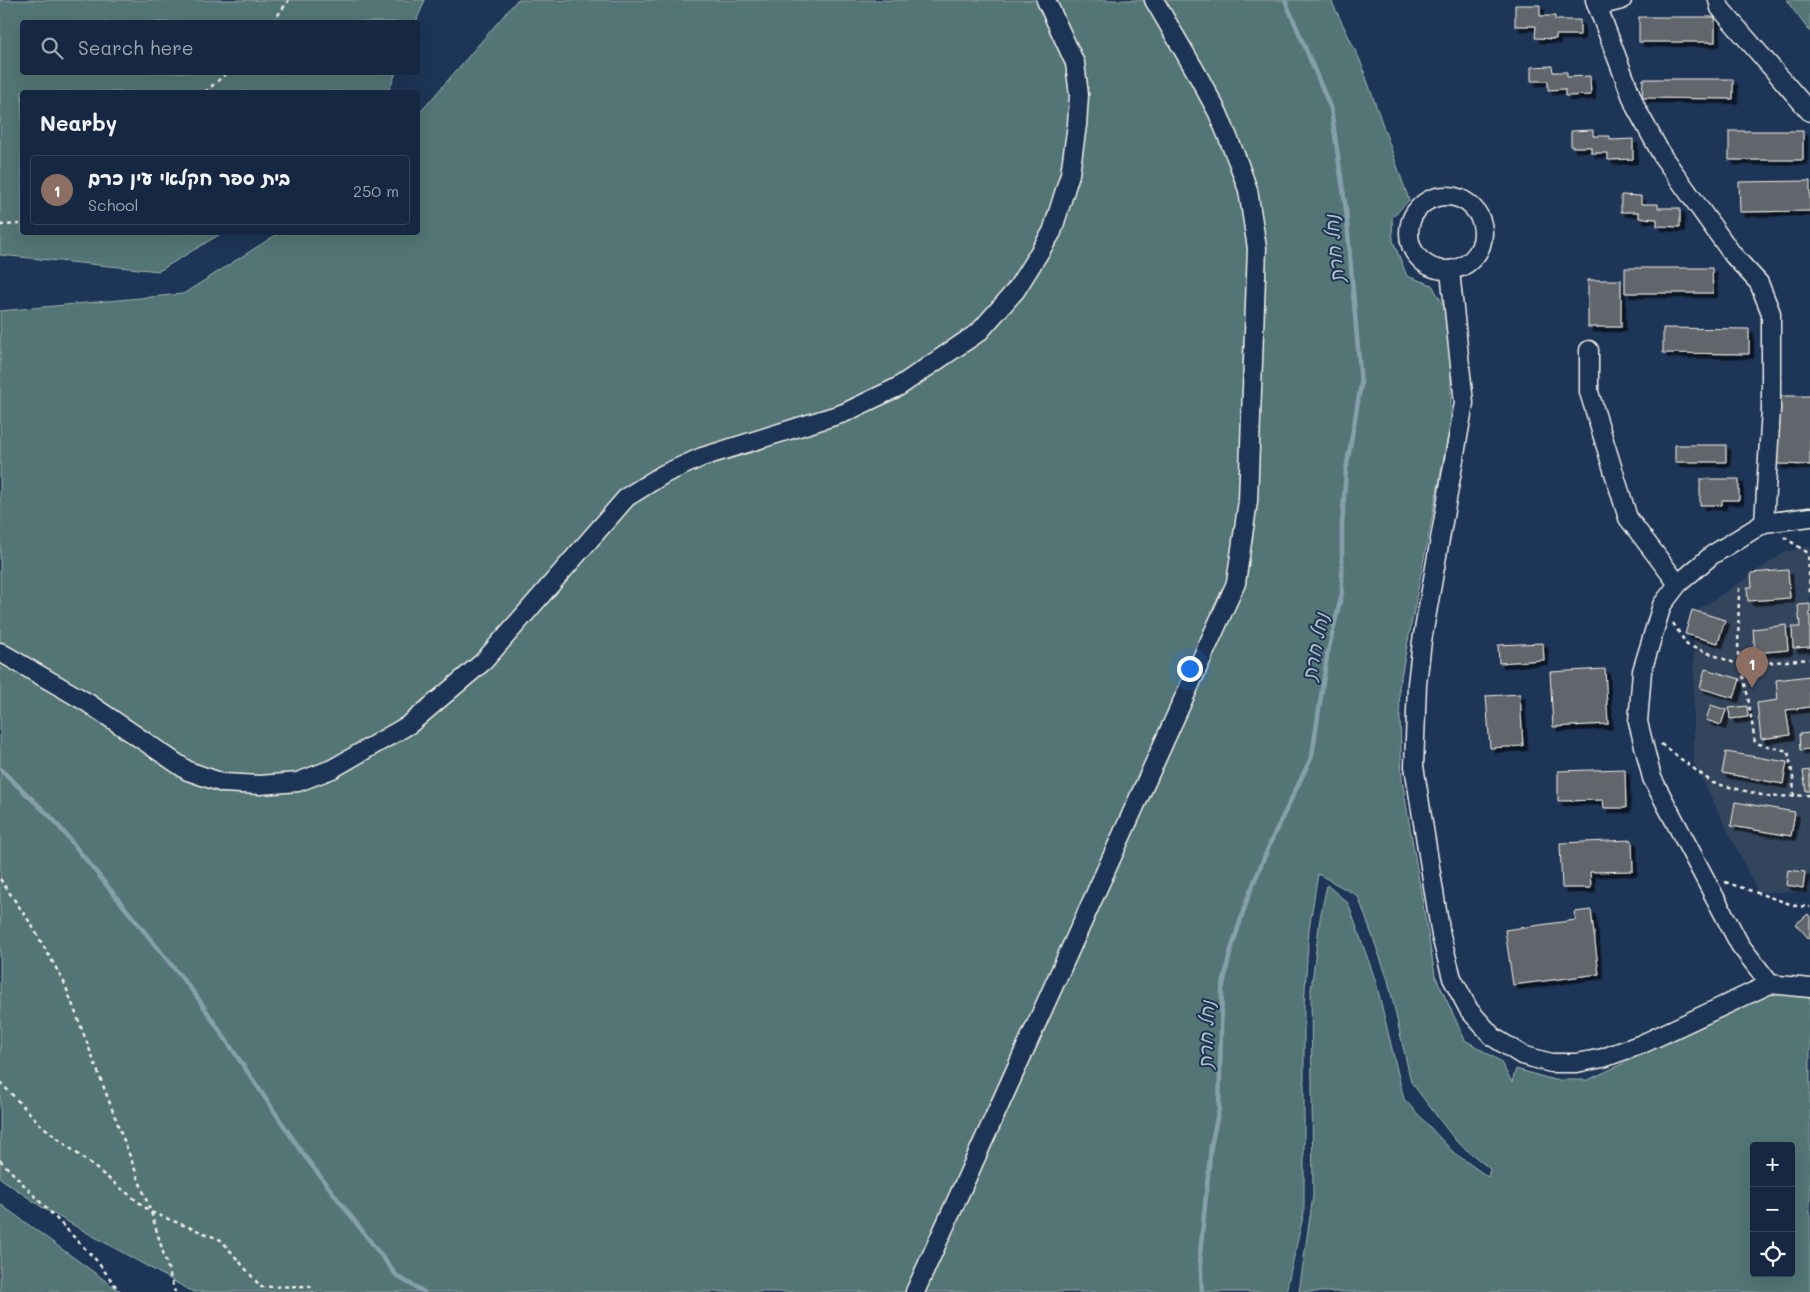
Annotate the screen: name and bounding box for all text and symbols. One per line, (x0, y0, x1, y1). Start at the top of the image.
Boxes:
search box (20, 20, 420, 75)
icon: search (38, 34, 66, 62)
text: Search here (78, 35, 194, 60)
text: Nearby (40, 109, 117, 136)
text: בית ספר חקלאי עין כרם (88, 165, 290, 190)
text: 1 (53, 180, 61, 201)
text: 250 m (353, 180, 399, 201)
text: School (88, 194, 138, 215)
water label: נחל חרת (1318, 213, 1349, 285)
water label: נחל חרת (1296, 610, 1334, 684)
pin: 1 (1736, 647, 1768, 688)
your location (1177, 656, 1203, 682)
water label: נחל חרת (1192, 999, 1219, 1070)
map controls (1750, 1142, 1795, 1277)
button: + (1750, 1142, 1795, 1187)
button: − (1750, 1187, 1795, 1232)
button: locate (1750, 1232, 1795, 1277)

